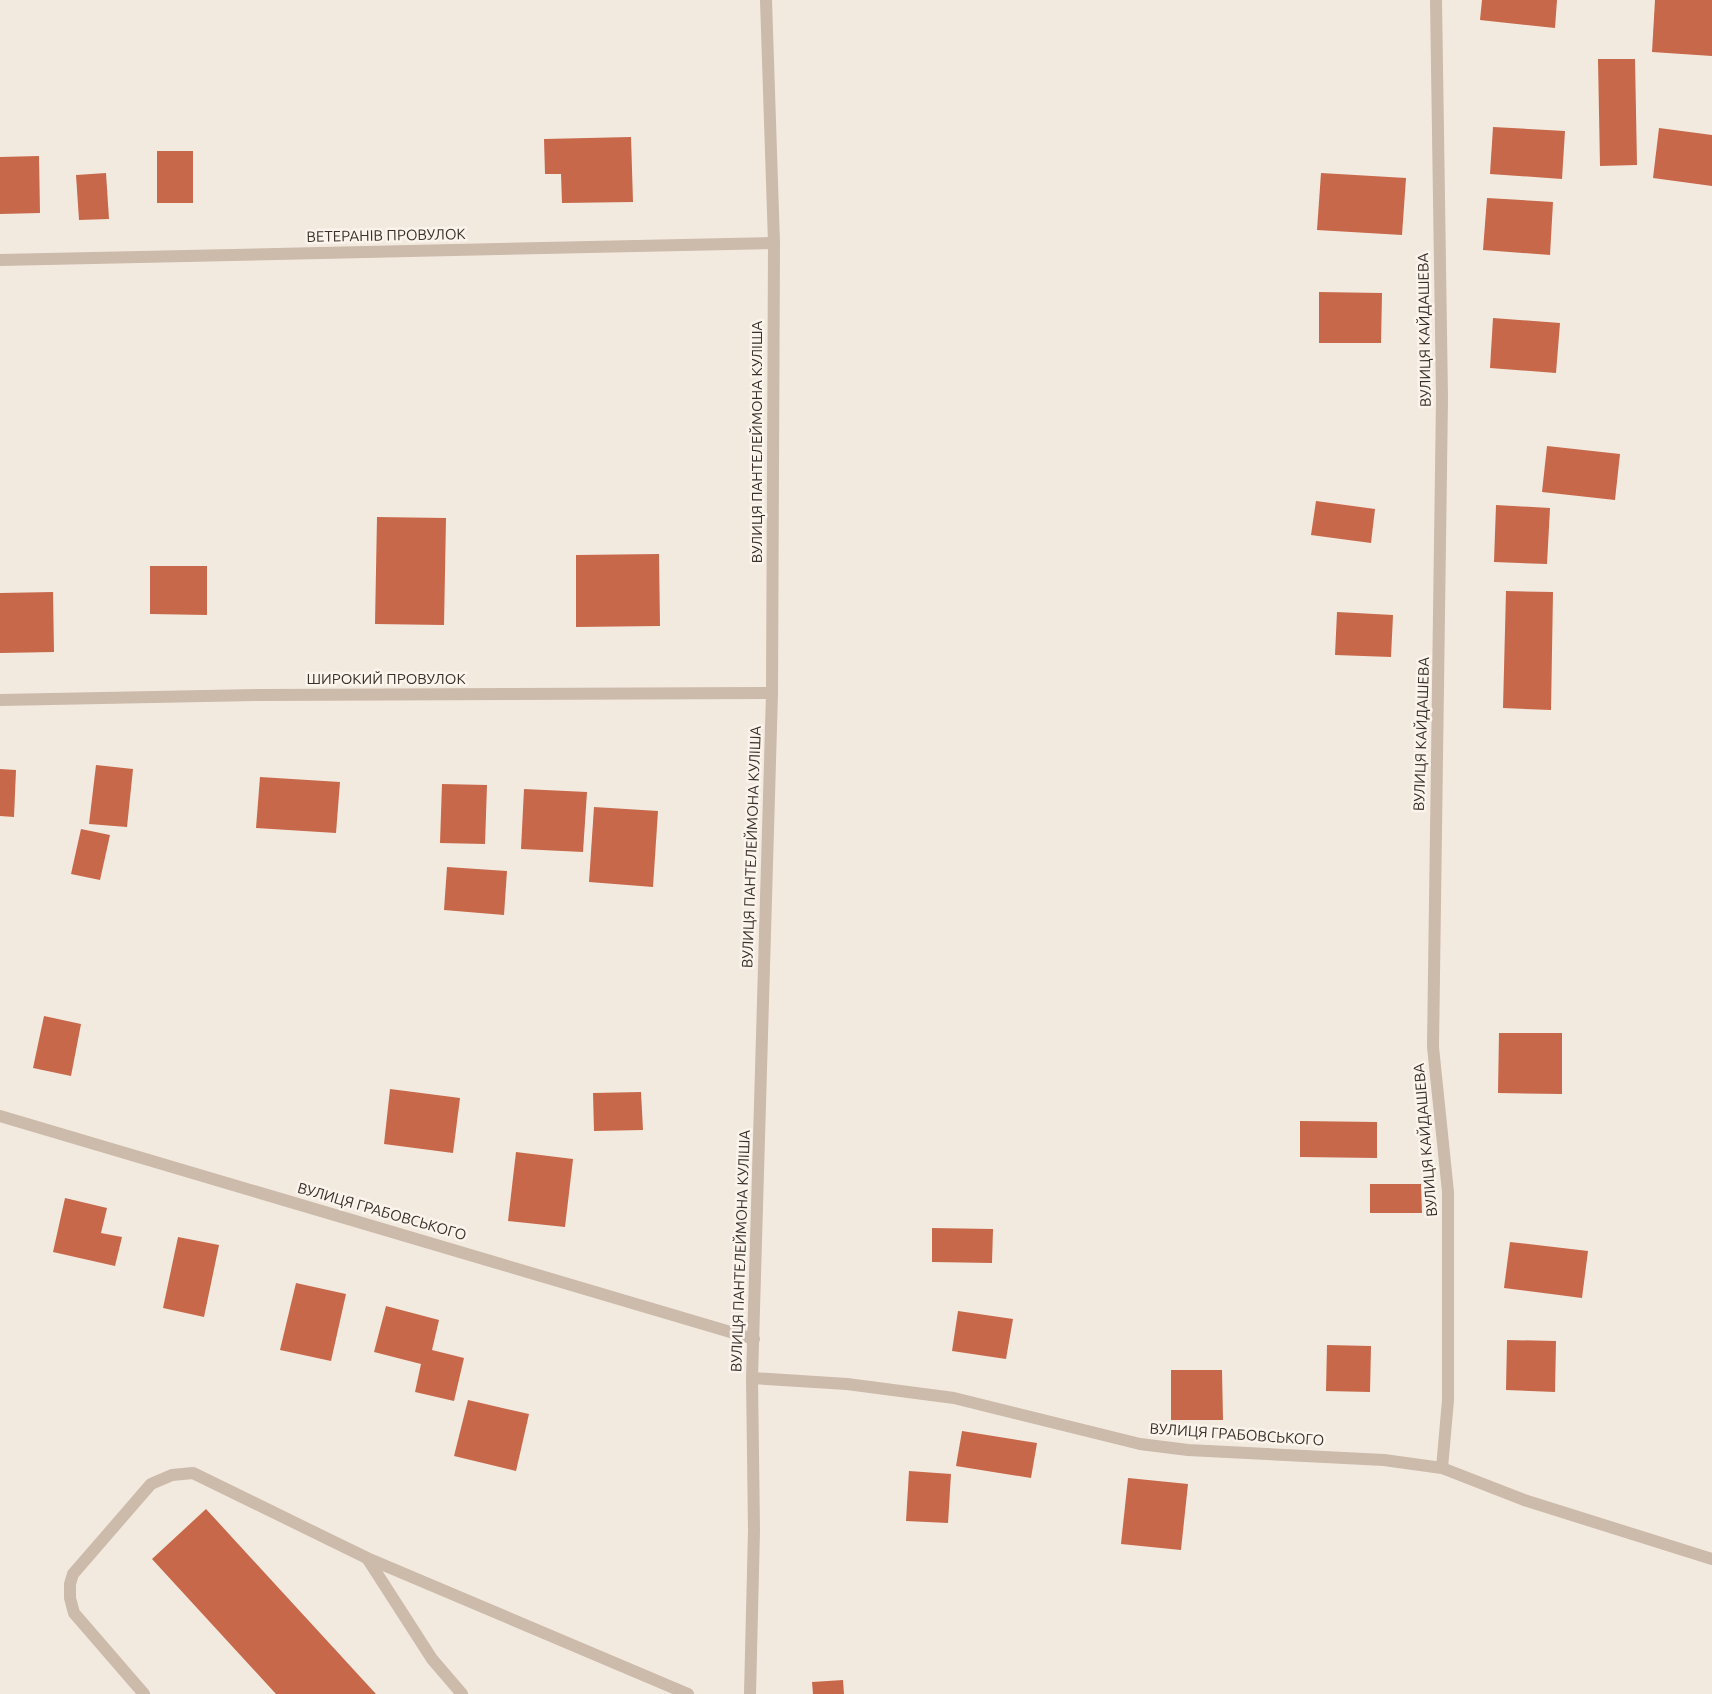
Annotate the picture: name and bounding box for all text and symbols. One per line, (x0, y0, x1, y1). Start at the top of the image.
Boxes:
street label: ВЕТЕРАНІВ ПРОВУЛОК (306, 225, 466, 245)
street label: ВУЛИЦЯ КАЙДАШЕВА (1414, 252, 1434, 407)
street label: ВУЛИЦЯ ПАНТЕЛЕЙМОНА КУЛІША (748, 321, 765, 563)
street label: ВУЛИЦЯ КАЙДАШЕВА (1410, 656, 1432, 811)
street label: ШИРОКИЙ ПРОВУЛОК (306, 670, 466, 687)
street label: ВУЛИЦЯ ПАНТЕЛЕЙМОНА КУЛІША (738, 725, 764, 968)
street label: ВУЛИЦЯ КАЙДАШЕВА (1410, 1062, 1440, 1218)
street label: ВУЛИЦЯ ПАНТЕЛЕЙМОНА КУЛІША (727, 1129, 753, 1372)
street label: ВУЛИЦЯ ГРАБОВСЬКОГО (296, 1179, 468, 1243)
street label: ВУЛИЦЯ ГРАБОВСЬКОГО (1149, 1419, 1325, 1449)

